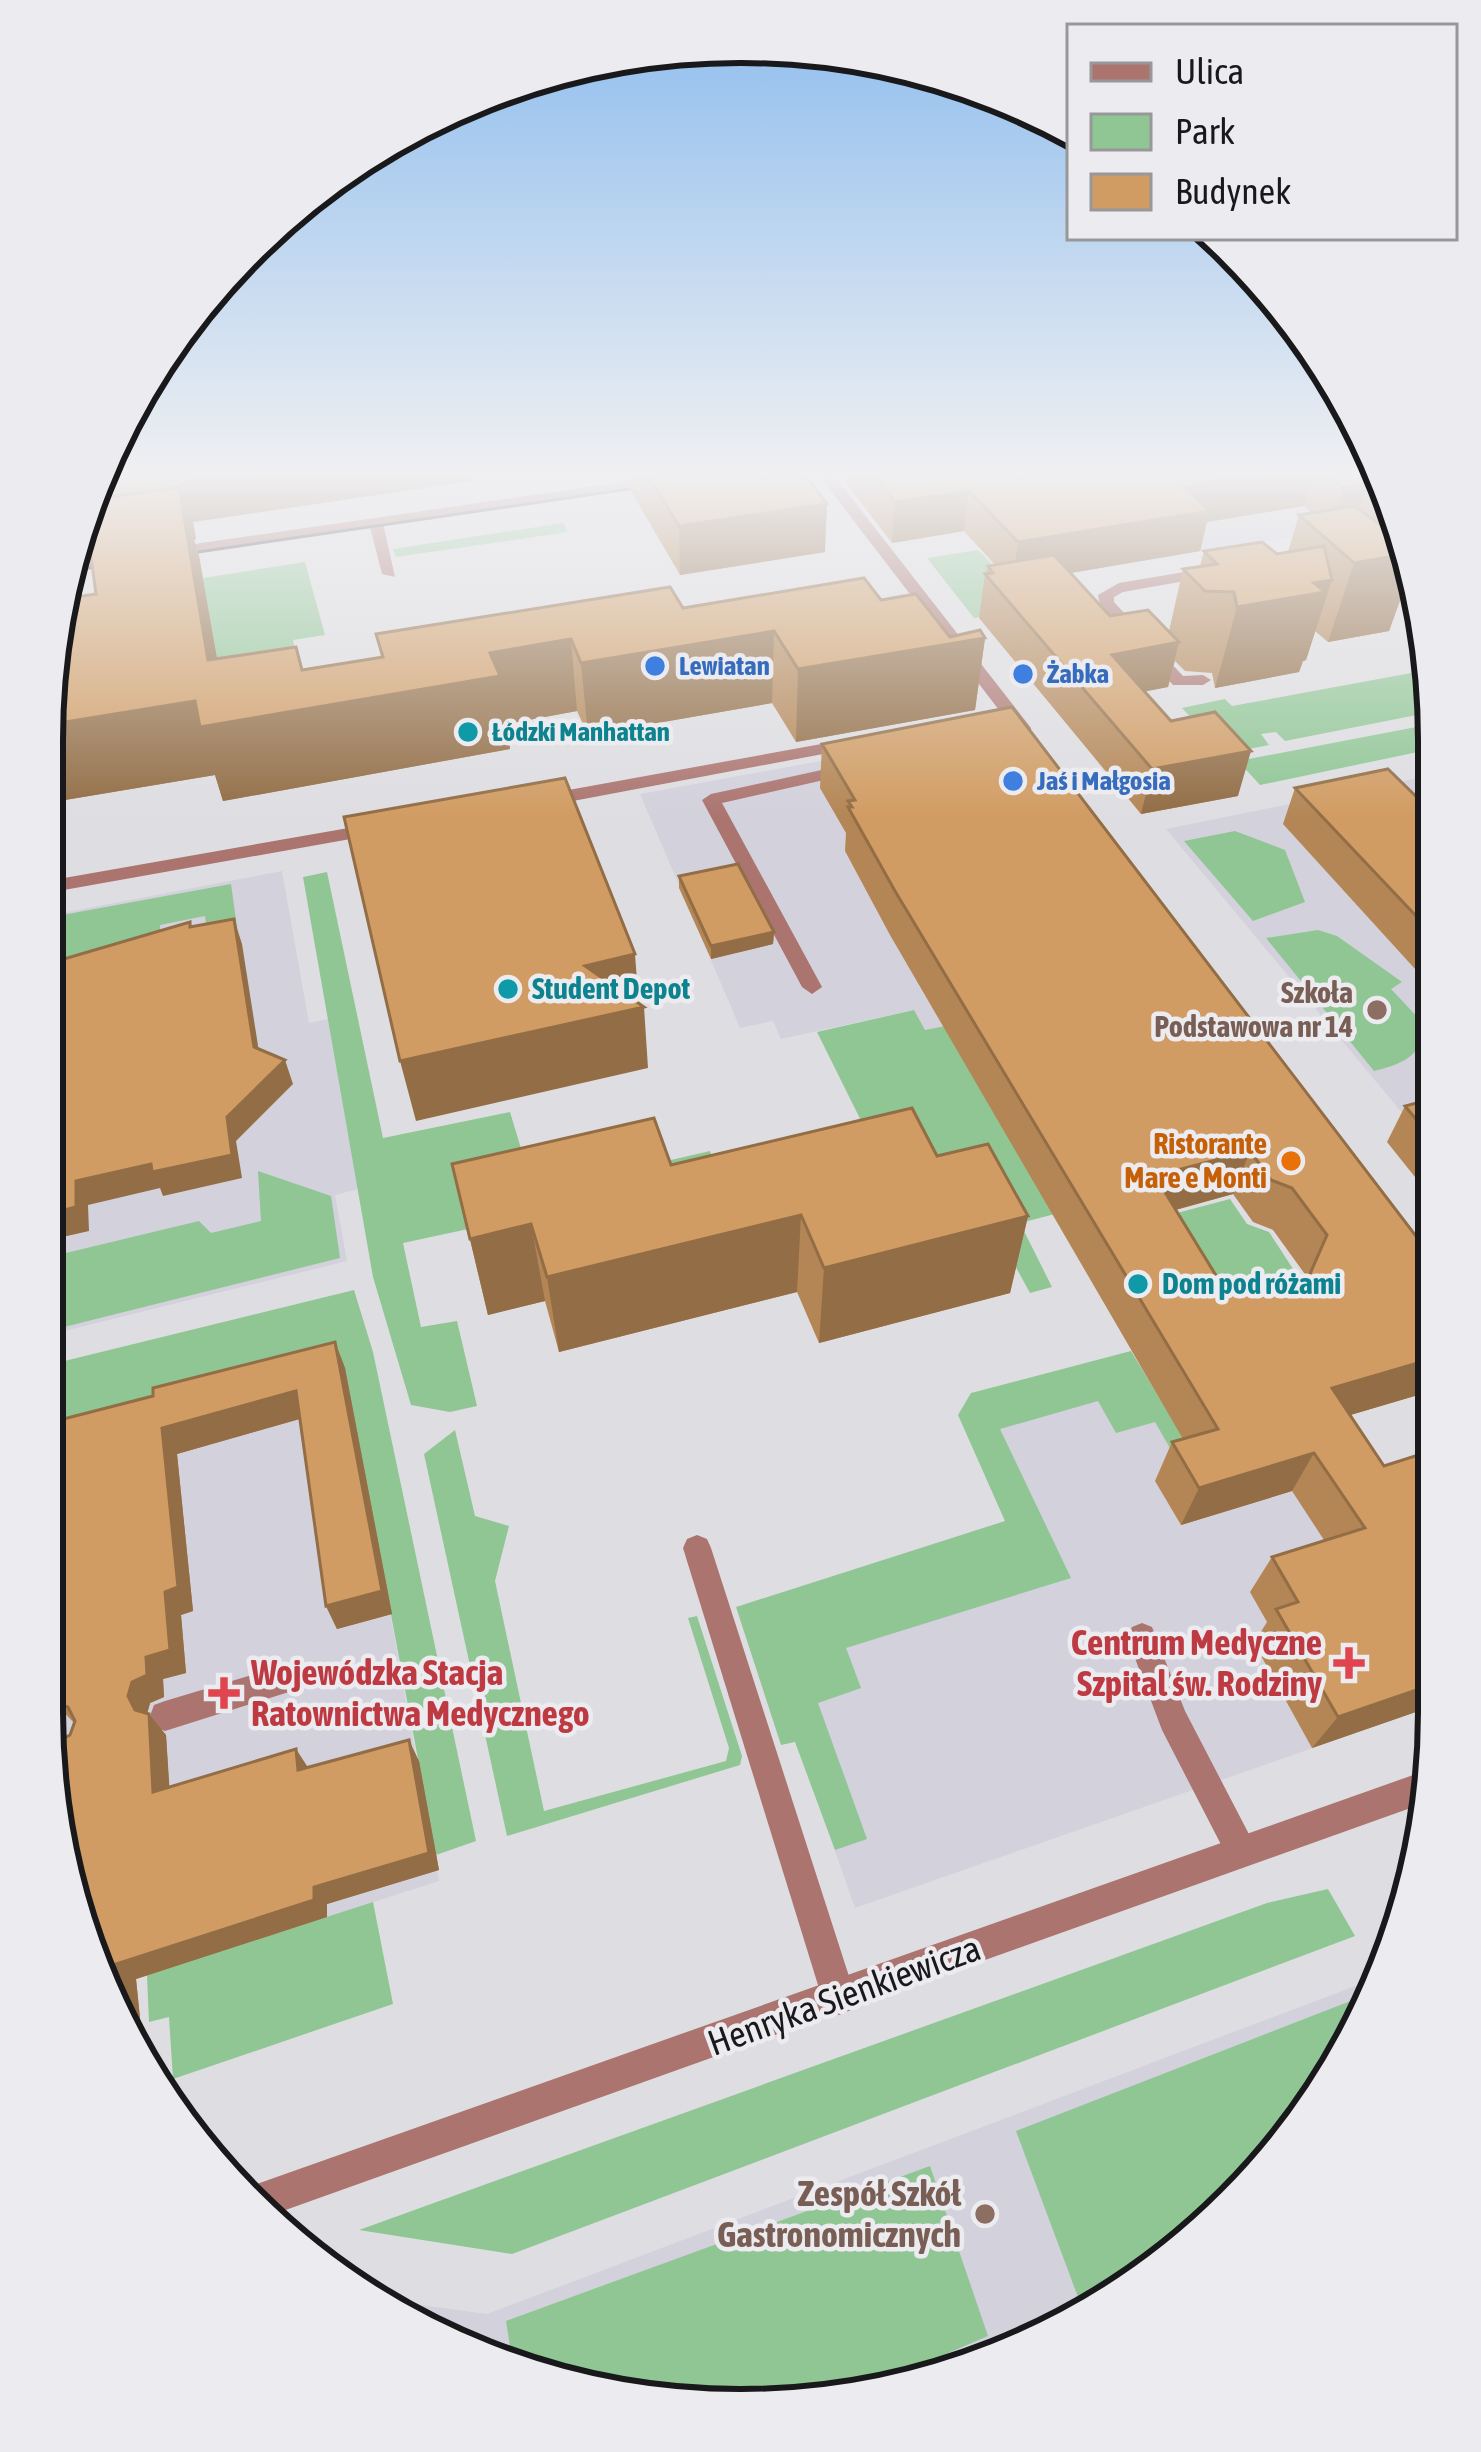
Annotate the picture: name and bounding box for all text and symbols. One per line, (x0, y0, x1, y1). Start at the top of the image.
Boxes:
legend (1067, 24, 1457, 240)
text: Ulica (1175, 50, 1244, 92)
text: Park (1175, 110, 1235, 152)
text: Budynek (1175, 170, 1291, 212)
place label: Lewiatan (679, 650, 770, 681)
marker: Lewiatan (642, 653, 668, 679)
place label: Żabka (1047, 658, 1109, 689)
marker: Żabka (1010, 661, 1036, 687)
place label: Łódzki Manhattan (492, 716, 670, 747)
marker: Łódzki Manhattan (455, 719, 481, 745)
place label: Jaś i Małgosia (1036, 765, 1171, 796)
marker: Jaś i Małgosia (1000, 768, 1026, 794)
place label: Student Depot (532, 971, 691, 1005)
place label: Szkoła Podstawowa nr 14 (1154, 975, 1353, 1043)
marker: Student Depot (495, 976, 521, 1002)
marker: Szkoła Podstawowa nr 14 (1364, 997, 1390, 1023)
place label: Ristorante Mare e Monti (1124, 1126, 1267, 1194)
marker: Ristorante Mare e Monti (1278, 1148, 1304, 1174)
place label: Dom pod różami (1162, 1266, 1341, 1300)
marker: Dom pod różami (1125, 1271, 1151, 1297)
place label: Centrum Medyczne Szpital św. Rodziny (1071, 1621, 1322, 1704)
marker: Centrum Medyczne Szpital św. Rodziny (1333, 1647, 1365, 1679)
place label: Wojewódzka Stacja Ratownictwa Medycznego (250, 1651, 590, 1734)
marker: Wojewódzka Stacja Ratownictwa Medycznego (208, 1677, 240, 1709)
street label: Henryka Sienkiewicza (702, 1926, 986, 2064)
place label: Zespół Szkół Gastronomicznych (717, 2172, 961, 2255)
marker: Zespół Szkół Gastronomicznych (972, 2201, 998, 2227)

